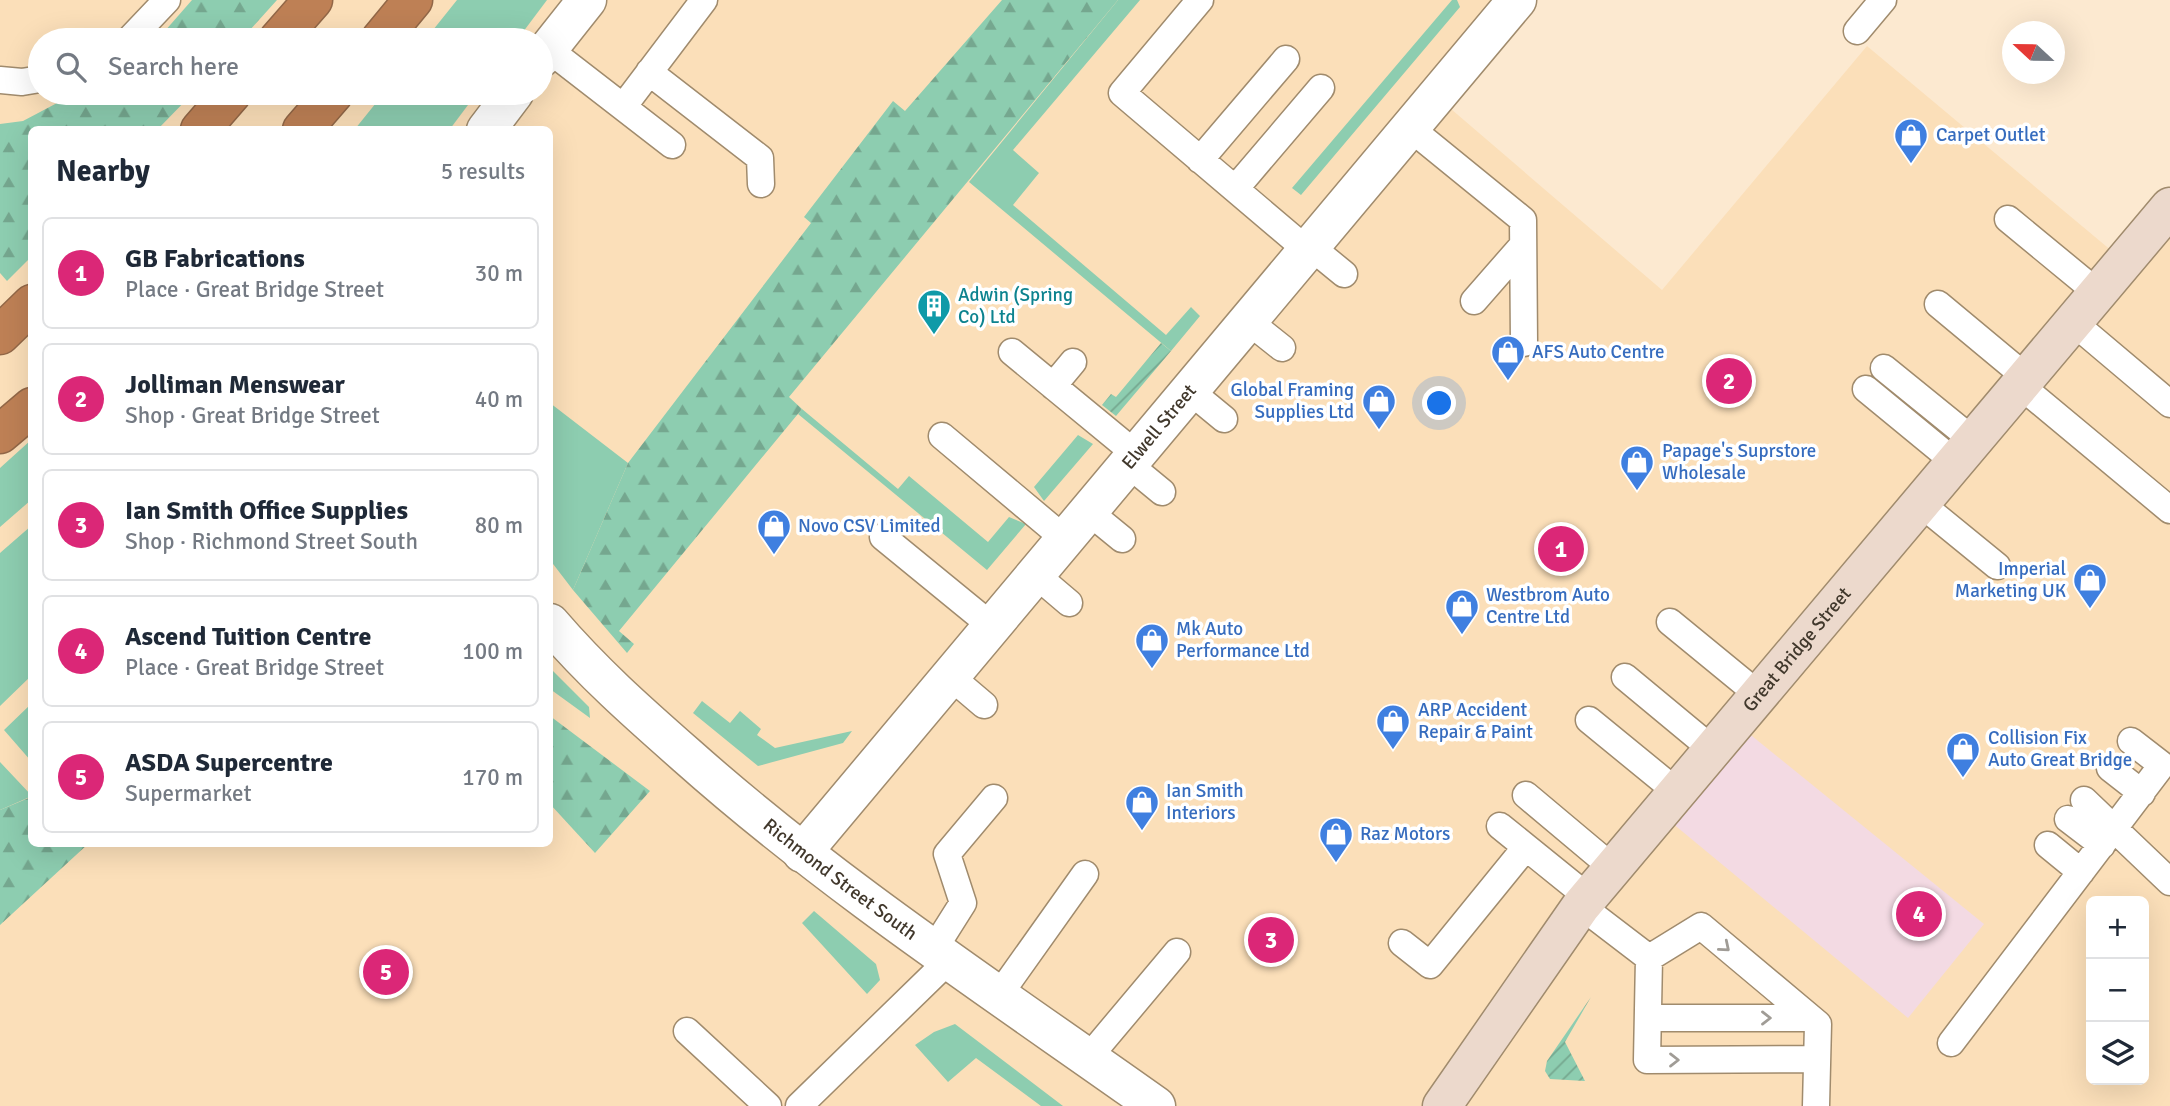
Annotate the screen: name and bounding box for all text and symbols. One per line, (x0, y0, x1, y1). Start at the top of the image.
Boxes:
north arrow (2002, 21, 2065, 84)
search box (28, 28, 553, 105)
icon: search (52, 48, 90, 86)
text: Search here (108, 51, 239, 83)
shop icon: Carpet Outlet (1892, 116, 1930, 165)
place label: Carpet Outlet (1936, 123, 2046, 147)
text: Nearby (56, 153, 150, 190)
text: 5 results (441, 157, 525, 186)
text: GB Fabrications (125, 243, 305, 275)
text: 1 (75, 259, 87, 288)
text: 30 m (475, 259, 523, 288)
text: Place · Great Bridge Street (125, 275, 384, 304)
place label: Adwin (Spring Co) Ltd (958, 283, 1073, 329)
building icon: Adwin (Spring Co) Ltd (915, 287, 953, 336)
shop icon: AFS Auto Centre (1489, 333, 1527, 382)
place label: AFS Auto Centre (1532, 340, 1665, 364)
pin: 2 (1706, 355, 1752, 407)
text: Jolliman Menswear (125, 369, 345, 401)
place label: Global Framing Supplies Ltd (1230, 378, 1354, 424)
street label: Elwell Street (1117, 379, 1202, 474)
shop icon: Global Framing Supplies Ltd (1360, 382, 1398, 431)
text: 2 (75, 385, 87, 414)
text: 40 m (475, 385, 523, 414)
your location (1422, 386, 1456, 420)
text: Shop · Great Bridge Street (125, 401, 380, 430)
place label: Papage's Suprstore Wholesale (1662, 439, 1816, 485)
shop icon: Papage's Suprstore Wholesale (1618, 443, 1656, 492)
text: Ian Smith Office Supplies (125, 495, 408, 527)
shop icon: Novo CSV Limited (755, 507, 793, 556)
text: 3 (75, 511, 87, 540)
text: 80 m (475, 511, 523, 540)
place label: Novo CSV Limited (798, 514, 941, 538)
pin: 1 (1538, 523, 1584, 575)
text: Shop · Richmond Street South (125, 527, 418, 556)
place label: Imperial Marketing UK (1955, 557, 2067, 603)
shop icon: Imperial Marketing UK (2071, 561, 2109, 610)
street label: Great Bridge Street (1738, 582, 1857, 717)
place label: Westbrom Auto Centre Ltd (1486, 583, 1610, 629)
shop icon: Westbrom Auto Centre Ltd (1443, 587, 1481, 636)
place label: Mk Auto Performance Ltd (1176, 617, 1310, 663)
text: Ascend Tuition Centre (125, 621, 371, 653)
shop icon: Mk Auto Performance Ltd (1133, 621, 1171, 670)
text: 4 (75, 637, 87, 666)
text: 100 m (462, 637, 523, 666)
text: Place · Great Bridge Street (125, 653, 384, 682)
place label: ARP Accident Repair & Paint (1418, 698, 1533, 744)
shop icon: ARP Accident Repair & Paint (1374, 702, 1412, 751)
place label: Collision Fix Auto Great Bridge (1988, 726, 2132, 772)
shop icon: Collision Fix Auto Great Bridge (1944, 730, 1982, 779)
text: ASDA Supercentre (125, 747, 333, 779)
text: 5 (75, 763, 87, 792)
text: 170 m (462, 763, 523, 792)
text: Supermarket (125, 779, 252, 808)
place label: Ian Smith Interiors (1166, 779, 1244, 825)
shop icon: Ian Smith Interiors (1123, 783, 1161, 832)
street label: Richmond Street South (758, 813, 922, 946)
shop icon: Raz Motors (1317, 815, 1355, 864)
place label: Raz Motors (1360, 822, 1450, 846)
pin: 4 (1896, 888, 1942, 940)
map controls (2086, 896, 2149, 1085)
button: + (2086, 896, 2149, 959)
pin: 3 (1248, 914, 1294, 966)
one-way arrow (1718, 938, 1730, 951)
pin: 5 (363, 946, 409, 998)
button: − (2086, 959, 2149, 1022)
one-way arrow (1761, 1010, 1771, 1026)
button: layers (2086, 1022, 2149, 1085)
one-way arrow (1669, 1052, 1679, 1068)

